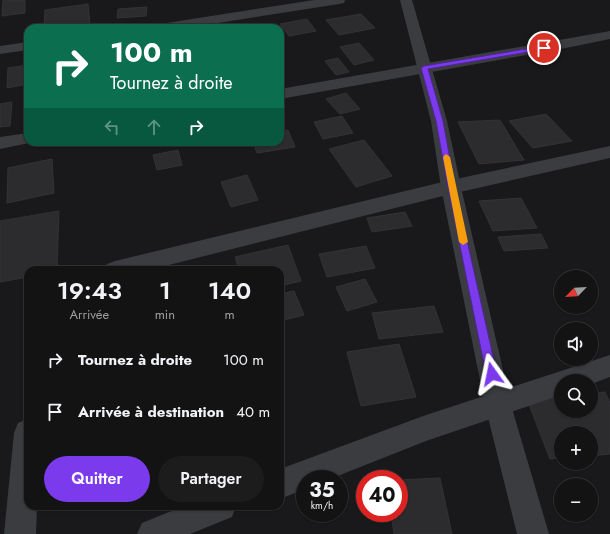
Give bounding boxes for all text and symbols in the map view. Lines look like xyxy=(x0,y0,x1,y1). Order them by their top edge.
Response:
pin xyxy=(527,31,561,65)
text: 100 m xyxy=(110,32,193,73)
icon: arrive xyxy=(533,37,555,59)
icon: right xyxy=(44,40,96,92)
text: Tournez à droite xyxy=(110,70,233,96)
icon: left xyxy=(101,116,123,138)
icon: ahead xyxy=(143,116,165,138)
icon: right xyxy=(185,116,207,138)
north arrow xyxy=(554,270,598,314)
map controls xyxy=(554,270,598,522)
text: 19:43 xyxy=(57,273,122,308)
text: 1 xyxy=(159,273,171,308)
text: 140 xyxy=(208,273,251,308)
text: Arrivée xyxy=(69,305,109,324)
text: min xyxy=(155,305,175,324)
text: m xyxy=(224,305,235,324)
button: sound xyxy=(554,322,598,366)
icon: right xyxy=(44,349,66,371)
text: Tournez à droite xyxy=(78,349,192,371)
text: 100 m xyxy=(223,349,264,371)
position arrow xyxy=(471,353,513,395)
button: search xyxy=(554,374,598,418)
icon: arrive xyxy=(44,401,66,423)
text: Arrivée à destination xyxy=(78,401,224,423)
text: 40 m xyxy=(236,401,270,423)
button: + xyxy=(554,426,598,470)
button: Quitter xyxy=(44,456,150,502)
button: Partager xyxy=(158,456,264,502)
speed limit sign: 40 xyxy=(356,470,408,522)
text: 35 xyxy=(309,476,335,505)
button: − xyxy=(554,478,598,522)
text: km/h xyxy=(311,498,333,513)

